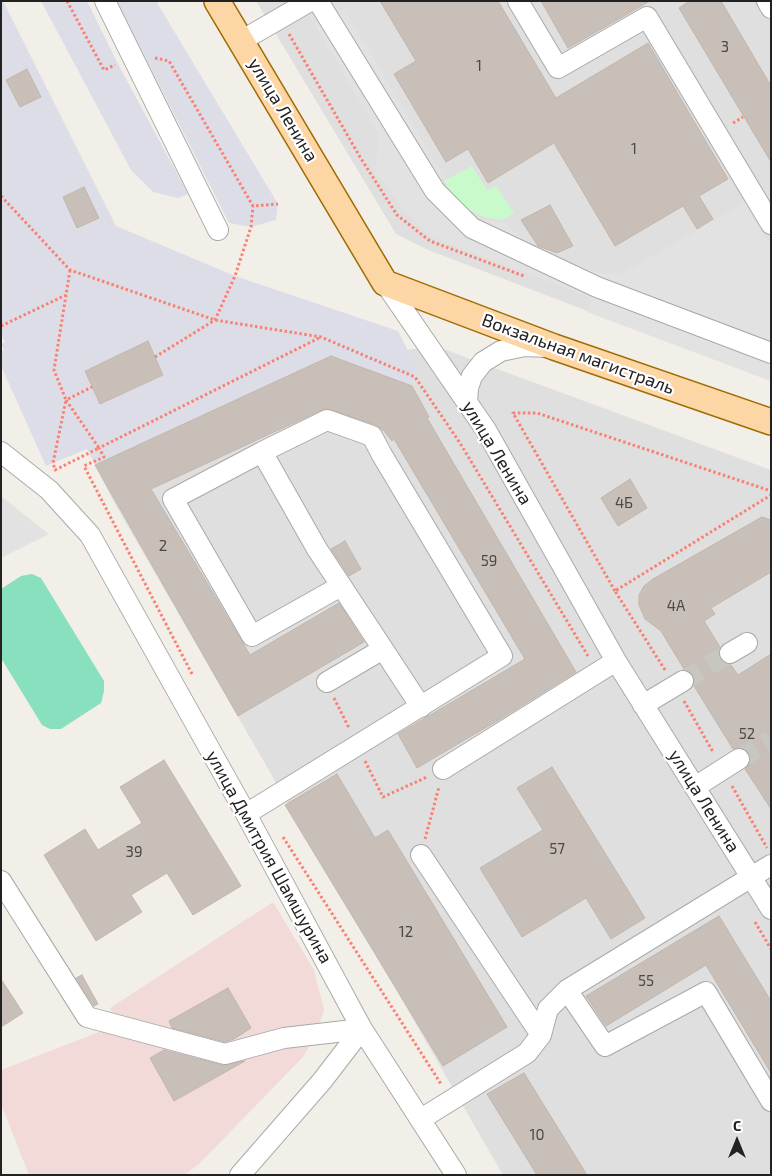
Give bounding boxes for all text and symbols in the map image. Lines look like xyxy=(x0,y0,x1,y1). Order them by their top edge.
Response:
house number: 3 xyxy=(721,38,729,56)
street label: улица Ленина xyxy=(244,54,322,166)
house number: 1 xyxy=(476,57,482,75)
house number: 1 xyxy=(631,140,637,158)
street label: Вокзальная магистраль xyxy=(479,309,677,399)
street label: улица Ленина xyxy=(458,397,536,509)
house number: 4Б xyxy=(615,494,633,512)
house number: 2 xyxy=(159,537,167,555)
house number: 59 xyxy=(481,552,497,570)
house number: 4А xyxy=(667,597,685,615)
house number: 52 xyxy=(739,725,755,743)
street label: улица Ленина xyxy=(664,746,744,856)
street label: улица Дмитрия Шамшурина xyxy=(201,747,337,967)
house number: 57 xyxy=(549,840,565,858)
house number: 39 xyxy=(126,843,142,861)
house number: 12 xyxy=(399,923,413,941)
house number: 55 xyxy=(638,972,654,990)
north arrow xyxy=(712,1116,762,1166)
text: С xyxy=(733,1117,741,1134)
house number: 10 xyxy=(529,1126,545,1144)

